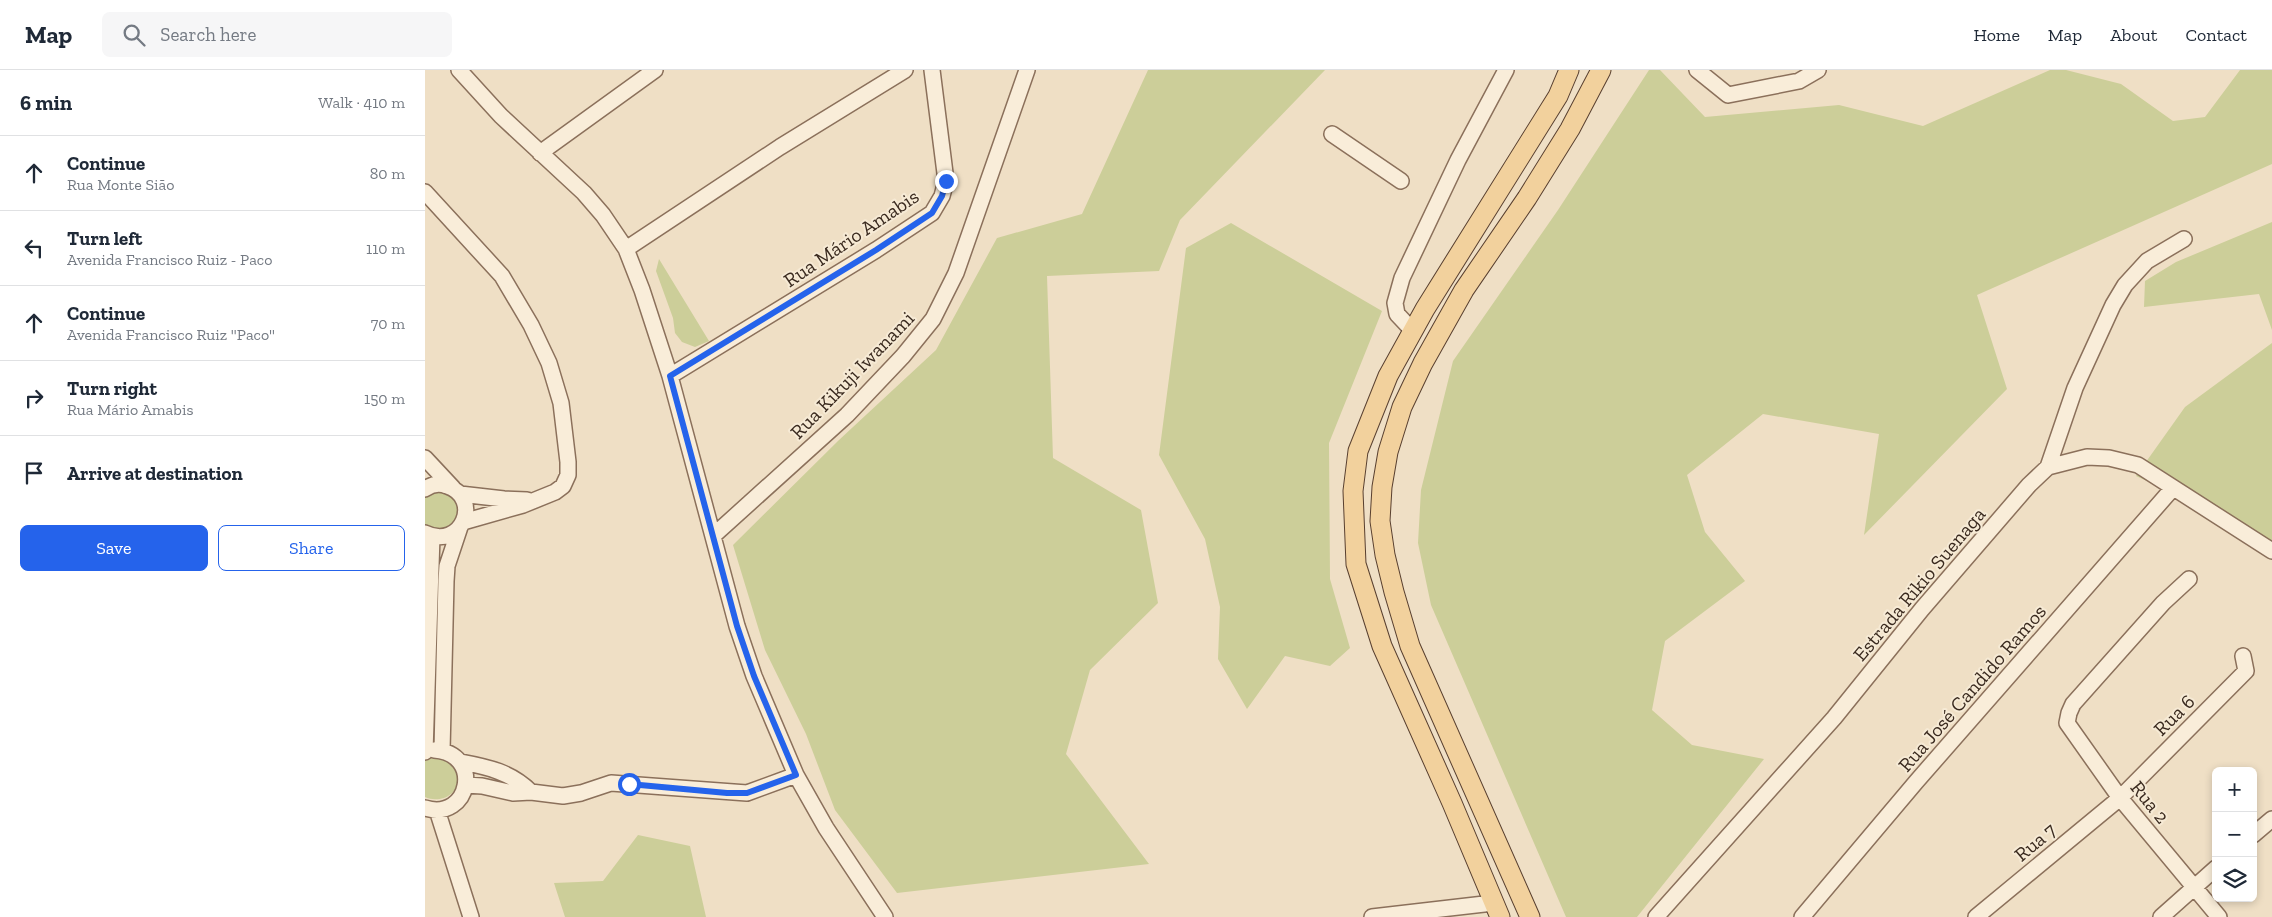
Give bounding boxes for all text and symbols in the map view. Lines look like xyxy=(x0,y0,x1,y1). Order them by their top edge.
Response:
search box xyxy=(102,12,452,57)
text: Map xyxy=(25,20,72,49)
icon: search xyxy=(120,21,148,49)
text: Search here xyxy=(160,23,257,46)
text: Home xyxy=(1973,24,2020,46)
text: Map xyxy=(2048,24,2082,46)
text: About xyxy=(2110,24,2157,46)
text: Contact xyxy=(2185,24,2247,46)
text: 6 min xyxy=(20,90,72,115)
text: Walk · 410 m xyxy=(318,93,405,112)
text: Continue xyxy=(67,152,145,175)
icon: ahead xyxy=(20,159,48,187)
text: 80 m xyxy=(370,164,405,183)
route end xyxy=(935,170,958,193)
text: Rua Monte Sião xyxy=(67,175,174,194)
street label: Rua Mário Amabis xyxy=(779,184,923,292)
text: Turn left xyxy=(67,227,142,250)
icon: left xyxy=(20,234,48,262)
text: 110 m xyxy=(366,239,405,258)
text: Avenida Francisco Ruiz - Paco xyxy=(67,250,272,269)
text: Continue xyxy=(67,302,145,325)
street label: Rua Kikuji Iwanami xyxy=(785,306,919,444)
icon: ahead xyxy=(20,309,48,337)
text: 70 m xyxy=(371,314,405,333)
text: Avenida Francisco Ruiz "Paco" xyxy=(67,325,275,344)
text: Turn right xyxy=(67,377,157,400)
icon: right xyxy=(20,384,48,412)
text: 150 m xyxy=(364,389,405,408)
text: Rua Mário Amabis xyxy=(67,400,193,419)
icon: arrive xyxy=(20,459,48,487)
text: Arrive at destination xyxy=(67,462,243,485)
street label: Estrada Rikio Suenaga xyxy=(1848,502,1990,666)
button: Save xyxy=(20,525,208,571)
button: Share xyxy=(218,525,405,571)
street label: Rua José Candido Ramos xyxy=(1893,600,2051,776)
street label: Rua 6 xyxy=(2148,689,2200,741)
map controls xyxy=(2212,767,2257,902)
button: + xyxy=(2212,767,2257,812)
route start xyxy=(618,773,641,796)
street label: Rua 2 xyxy=(2126,776,2174,828)
button: − xyxy=(2212,812,2257,857)
street label: Rua 7 xyxy=(2009,817,2061,866)
button: layers xyxy=(2212,857,2257,902)

